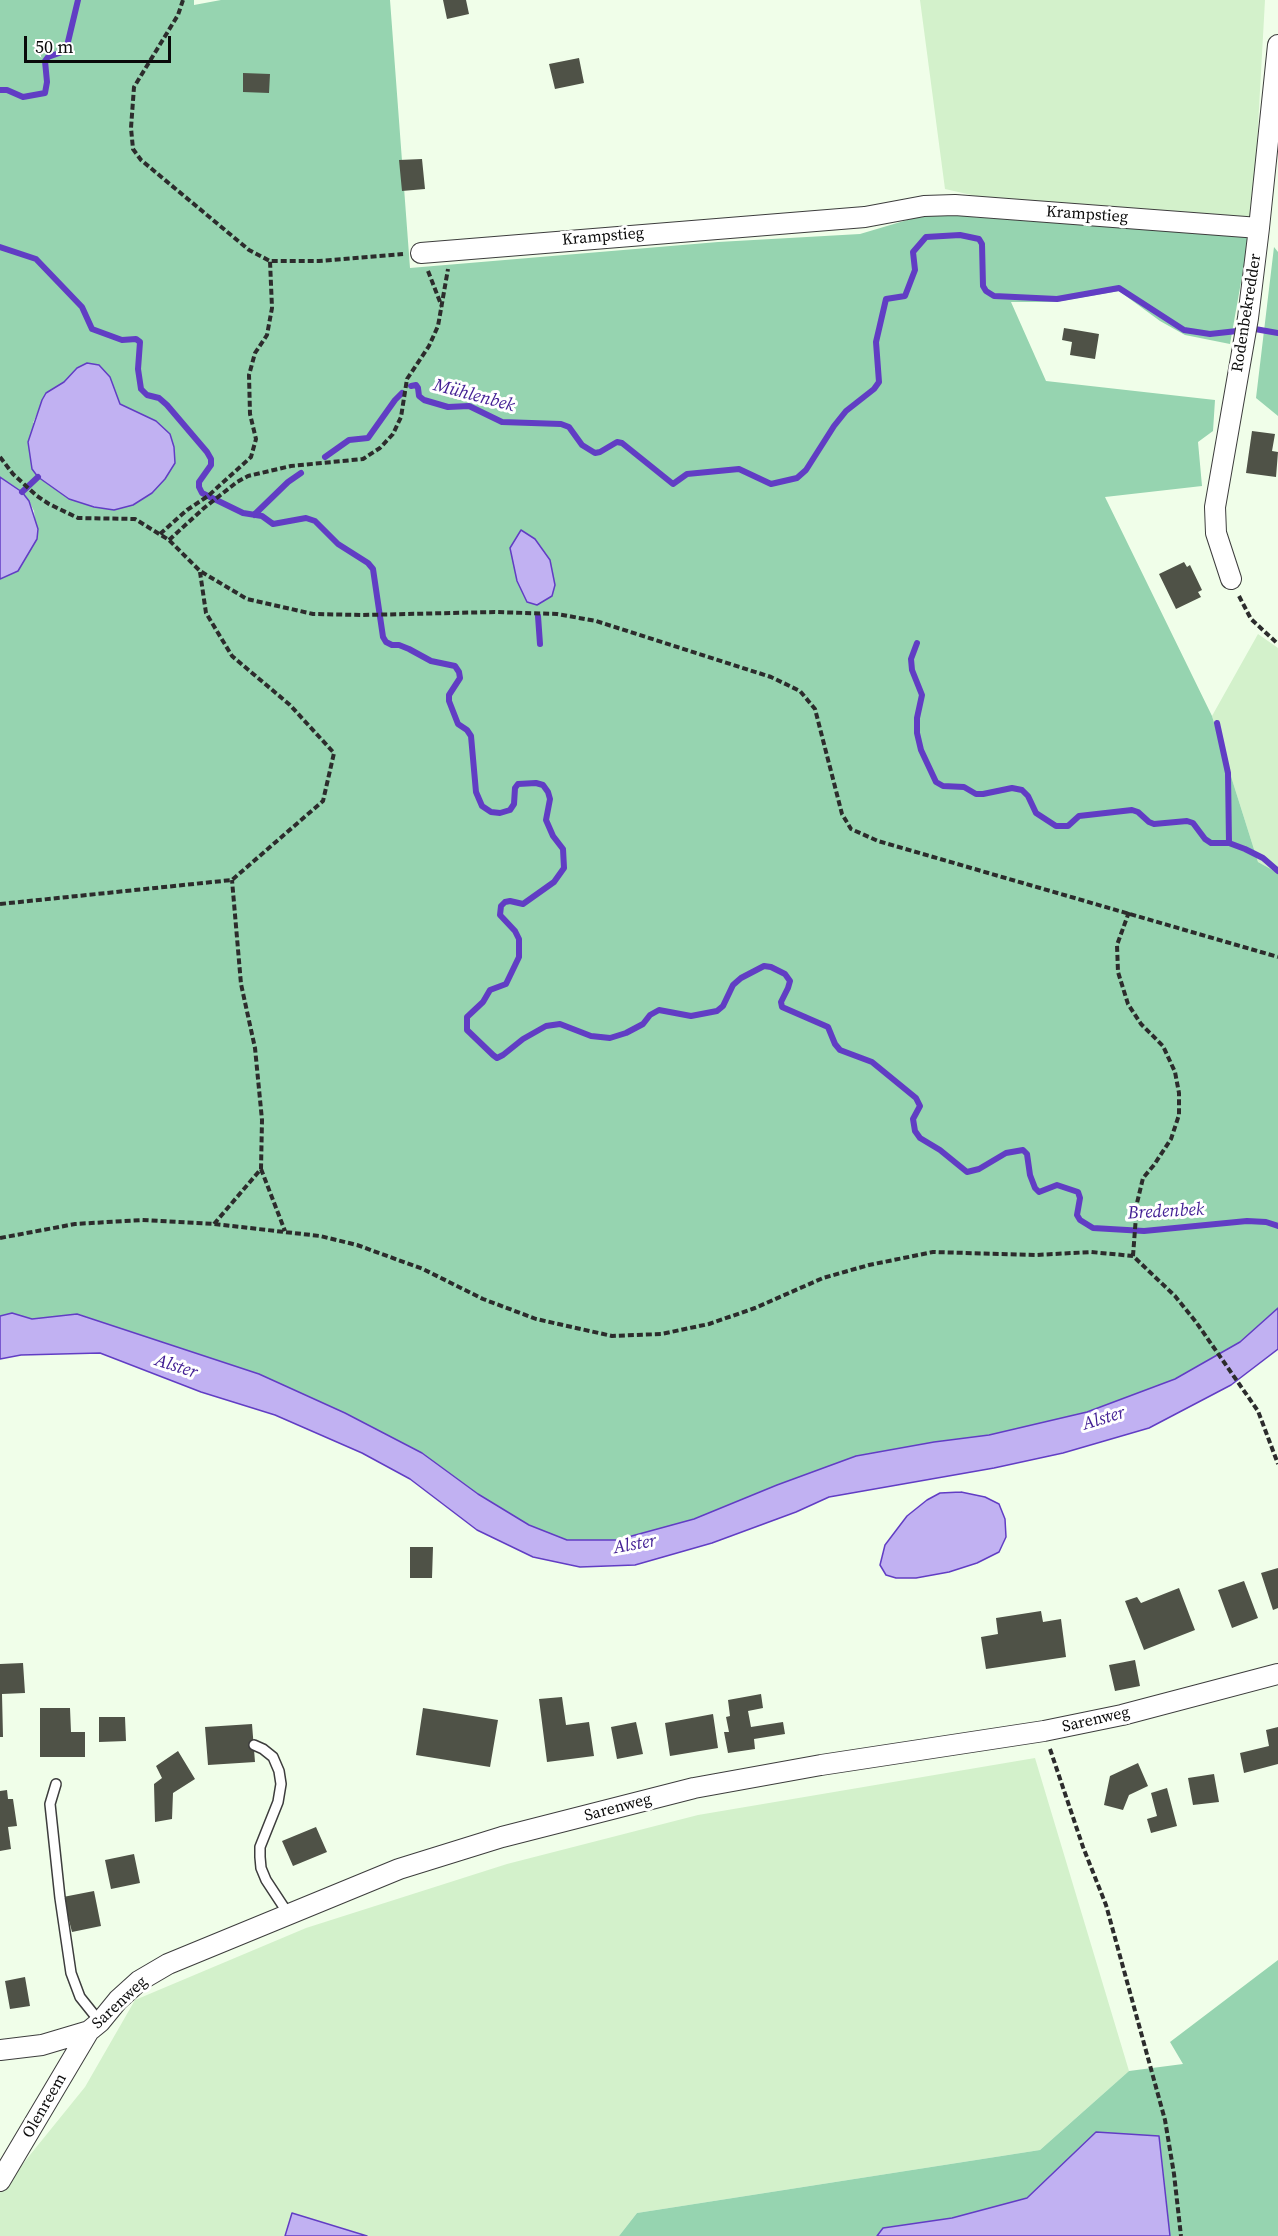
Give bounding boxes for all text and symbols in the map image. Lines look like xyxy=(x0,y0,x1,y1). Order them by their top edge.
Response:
scale bar xyxy=(27,24,174,62)
text: 50 m xyxy=(35,34,73,59)
street label: Krampstieg xyxy=(1045,203,1129,227)
street label: Krampstieg xyxy=(561,224,645,250)
street label: Rodenbekredder xyxy=(1228,252,1266,374)
water label: Mühlenbek xyxy=(431,375,517,417)
water label: Bredenbek xyxy=(1127,1199,1205,1225)
water label: Alster xyxy=(152,1350,200,1384)
water label: Alster xyxy=(1080,1402,1128,1436)
water label: Alster xyxy=(612,1531,658,1559)
street label: Sarenweg xyxy=(1060,1703,1132,1737)
street label: Sarenweg xyxy=(582,1790,654,1826)
street label: Sarenweg xyxy=(88,1973,152,2033)
street label: Olenreem xyxy=(19,2070,71,2142)

